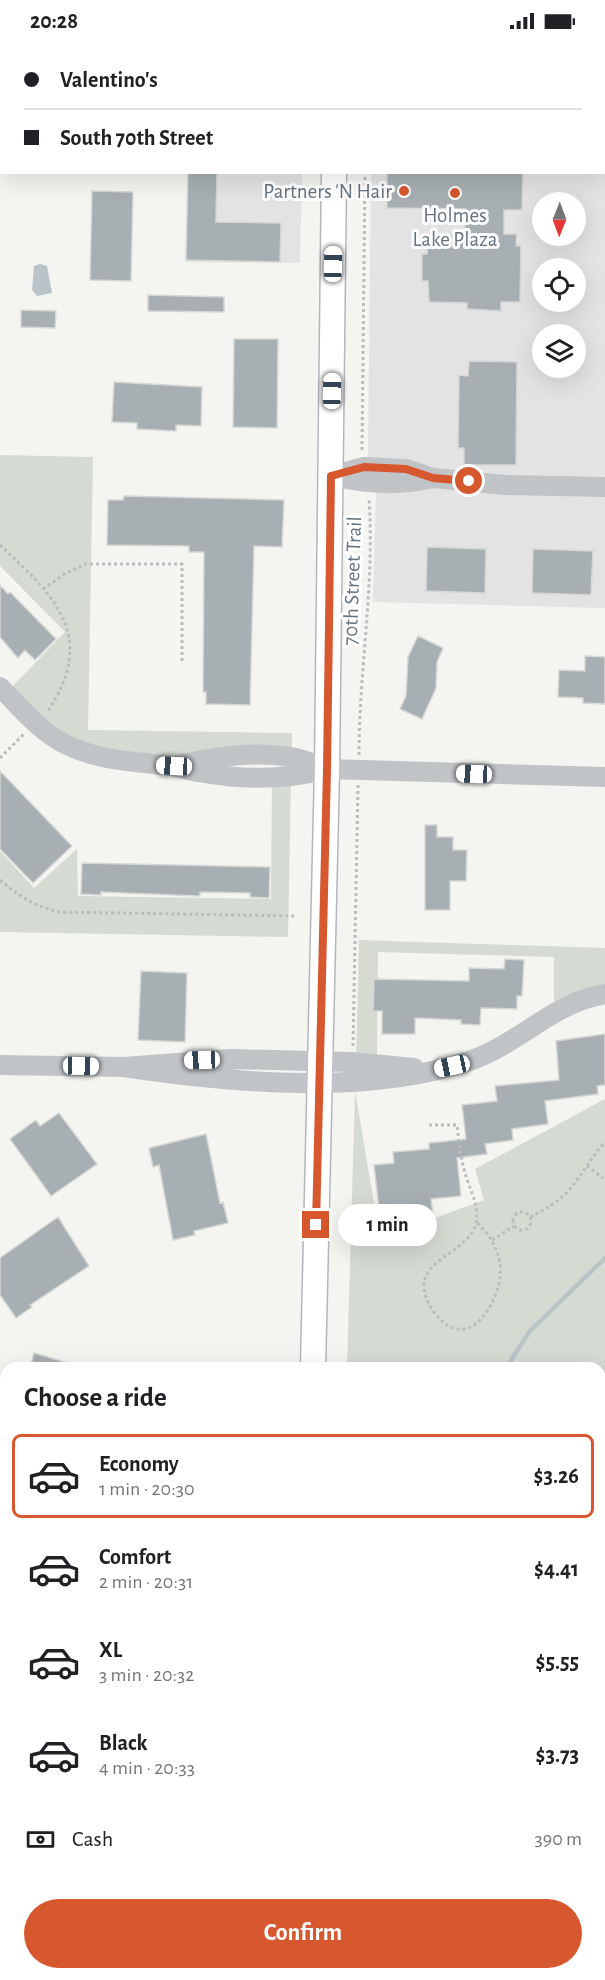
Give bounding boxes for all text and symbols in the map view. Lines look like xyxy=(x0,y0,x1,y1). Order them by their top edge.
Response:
text: 20:28 xyxy=(30,10,78,32)
text: Valentino's xyxy=(60,69,158,91)
text: South 70th Street xyxy=(60,127,213,149)
place label: Partners 'N Hair xyxy=(263,181,392,202)
marker: Partners 'N Hair xyxy=(397,184,411,198)
marker: Holmes Lake Plaza xyxy=(448,186,462,200)
north arrow xyxy=(532,192,586,246)
map controls xyxy=(532,192,586,378)
place label: Holmes Lake Plaza xyxy=(413,205,498,250)
car xyxy=(324,246,342,282)
button: locate xyxy=(532,258,586,312)
button: layers xyxy=(532,324,586,378)
car xyxy=(323,373,341,409)
route start xyxy=(455,467,482,494)
street label: 70th Street Trail xyxy=(340,516,365,646)
car xyxy=(156,756,192,776)
car xyxy=(456,764,492,784)
car xyxy=(184,1050,220,1070)
car xyxy=(433,1053,471,1079)
car xyxy=(63,1057,99,1075)
callout: 1 min xyxy=(337,1204,436,1246)
route end xyxy=(302,1211,329,1238)
text: 1 min xyxy=(366,1215,409,1235)
text: Choose a ride xyxy=(24,1384,167,1411)
icon: car xyxy=(27,1449,81,1503)
text: Economy xyxy=(99,1453,179,1475)
text: $3.26 xyxy=(534,1465,579,1487)
text: 1 min · 20:30 xyxy=(99,1479,195,1499)
icon: car xyxy=(27,1542,81,1596)
text: Comfort xyxy=(99,1546,171,1568)
text: $4.41 xyxy=(534,1558,579,1580)
text: 2 min · 20:31 xyxy=(99,1572,193,1592)
icon: car xyxy=(27,1635,81,1689)
text: XL xyxy=(99,1639,122,1661)
text: $5.55 xyxy=(536,1651,579,1673)
text: 3 min · 20:32 xyxy=(99,1665,194,1685)
icon: car xyxy=(27,1728,81,1782)
text: Black xyxy=(99,1732,147,1754)
text: $3.73 xyxy=(536,1744,579,1766)
text: 4 min · 20:33 xyxy=(99,1758,195,1778)
icon: cash xyxy=(24,1823,57,1856)
text: Cash xyxy=(72,1828,113,1850)
text: 390 m xyxy=(535,1829,582,1849)
button: Confirm xyxy=(24,1899,582,1968)

